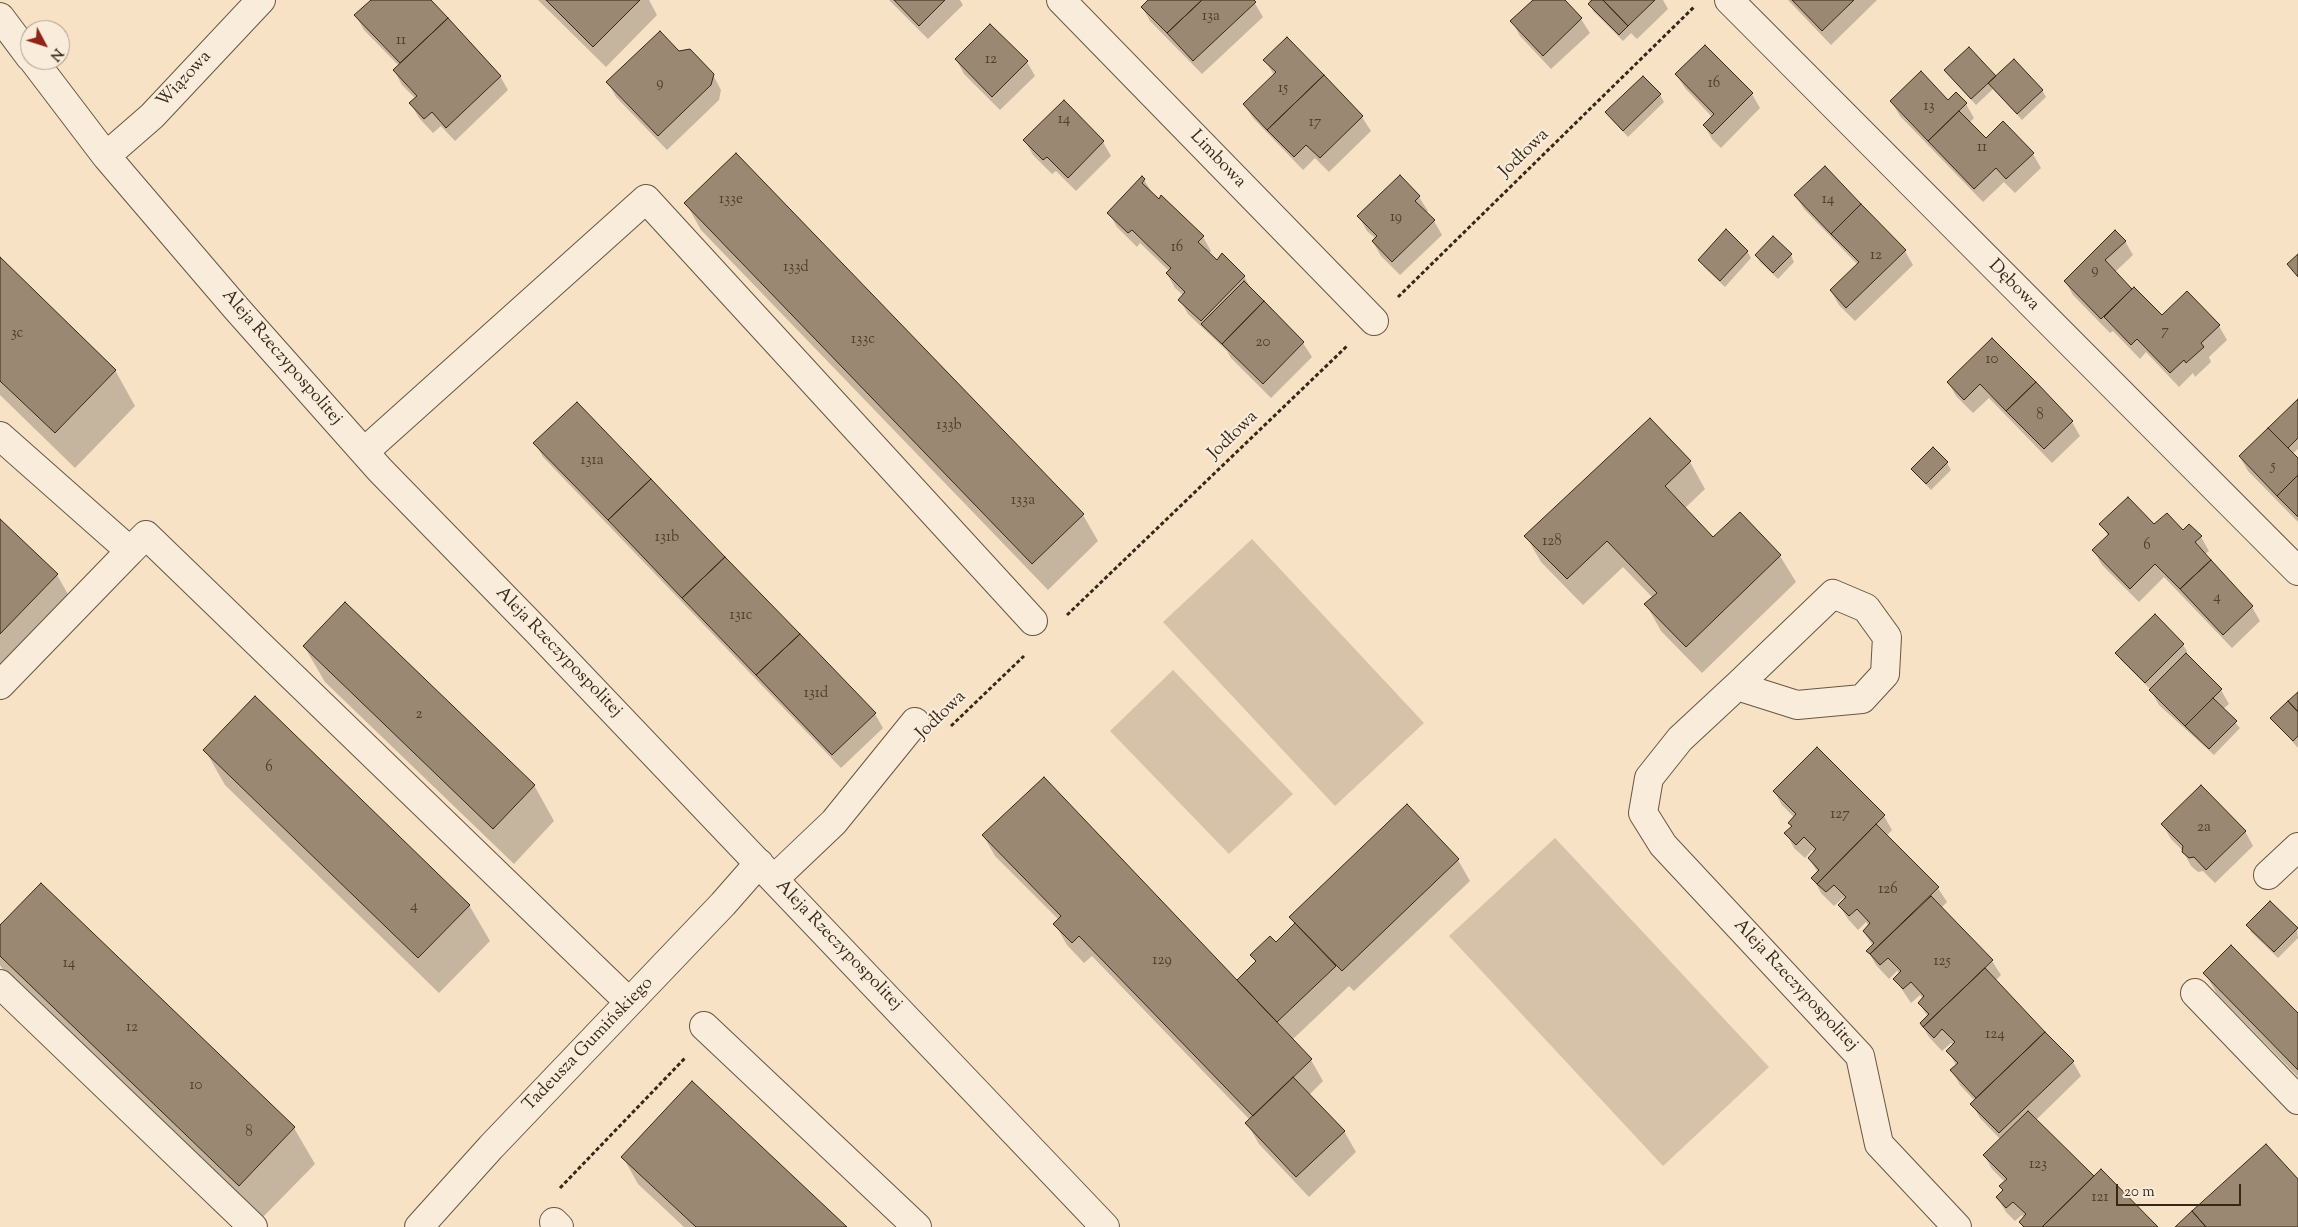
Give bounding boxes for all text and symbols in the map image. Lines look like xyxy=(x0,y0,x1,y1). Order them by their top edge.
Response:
house number: 13a xyxy=(1202,8,1220,26)
north arrow xyxy=(20,20,70,70)
house number: 11 xyxy=(396,32,406,50)
text: N xyxy=(44,43,67,65)
street label: Wiązowa xyxy=(153,47,217,113)
house number: 12 xyxy=(985,51,997,69)
house number: 9 xyxy=(656,75,664,93)
house number: 16 xyxy=(1708,75,1720,93)
house number: 15 xyxy=(1278,80,1288,98)
house number: 13 xyxy=(1923,98,1935,116)
house number: 14 xyxy=(1058,111,1070,129)
house number: 17 xyxy=(1309,114,1321,132)
street label: Jodłowa xyxy=(1495,125,1555,183)
street label: Limbowa xyxy=(1184,127,1250,193)
house number: 11 xyxy=(1977,139,1987,157)
house number: 133e xyxy=(719,191,743,209)
house number: 14 xyxy=(1822,191,1834,209)
house number: 19 xyxy=(1390,209,1402,227)
house number: 16 xyxy=(1171,239,1183,257)
house number: 12 xyxy=(1870,247,1882,265)
street label: Dębowa xyxy=(1983,256,2043,316)
house number: 133d xyxy=(783,259,809,277)
house number: 9 xyxy=(2091,262,2099,280)
street label: Aleja Rzeczypospolitej xyxy=(216,286,346,430)
house number: 7 xyxy=(2161,323,2169,341)
house number: 3c xyxy=(11,325,23,343)
house number: 133c xyxy=(851,331,875,349)
house number: 20 xyxy=(1256,334,1270,352)
house number: 10 xyxy=(1986,351,1998,369)
street label: Jodłowa xyxy=(1204,407,1264,465)
house number: 8 xyxy=(2036,407,2044,425)
house number: 133b xyxy=(936,417,962,435)
house number: 131a xyxy=(580,452,604,470)
house number: 5 xyxy=(2270,458,2276,476)
house number: 133a xyxy=(1011,492,1035,510)
house number: 131b xyxy=(655,529,679,547)
house number: 128 xyxy=(1542,533,1562,551)
house number: 6 xyxy=(2143,537,2151,555)
street label: Aleja Rzeczypospolitej xyxy=(490,583,626,723)
house number: 4 xyxy=(2213,589,2221,607)
house number: 131c xyxy=(730,607,752,625)
house number: 131d xyxy=(804,685,828,703)
street label: Jodłowa xyxy=(912,687,972,745)
house number: 2 xyxy=(415,706,423,724)
house number: 6 xyxy=(265,759,273,777)
house number: 127 xyxy=(1830,806,1850,824)
house number: 2a xyxy=(2197,819,2211,837)
street label: Aleja Rzeczypospolitej xyxy=(770,876,906,1016)
house number: 126 xyxy=(1878,881,1898,899)
house number: 4 xyxy=(410,898,418,916)
street label: Aleja Rzeczypospolitej xyxy=(1728,915,1862,1057)
house number: 129 xyxy=(1152,952,1172,970)
house number: 125 xyxy=(1933,953,1951,971)
house number: 14 xyxy=(63,955,75,973)
street label: Tadeusza Gumińskiego xyxy=(519,973,659,1117)
house number: 12 xyxy=(126,1019,138,1037)
house number: 124 xyxy=(1985,1026,2005,1044)
house number: 10 xyxy=(190,1077,202,1095)
house number: 8 xyxy=(245,1124,253,1142)
house number: 123 xyxy=(2029,1156,2047,1174)
scale bar xyxy=(2118,1174,2243,1206)
text: 20 m xyxy=(2124,1182,2155,1203)
house number: 121 xyxy=(2091,1189,2109,1207)

